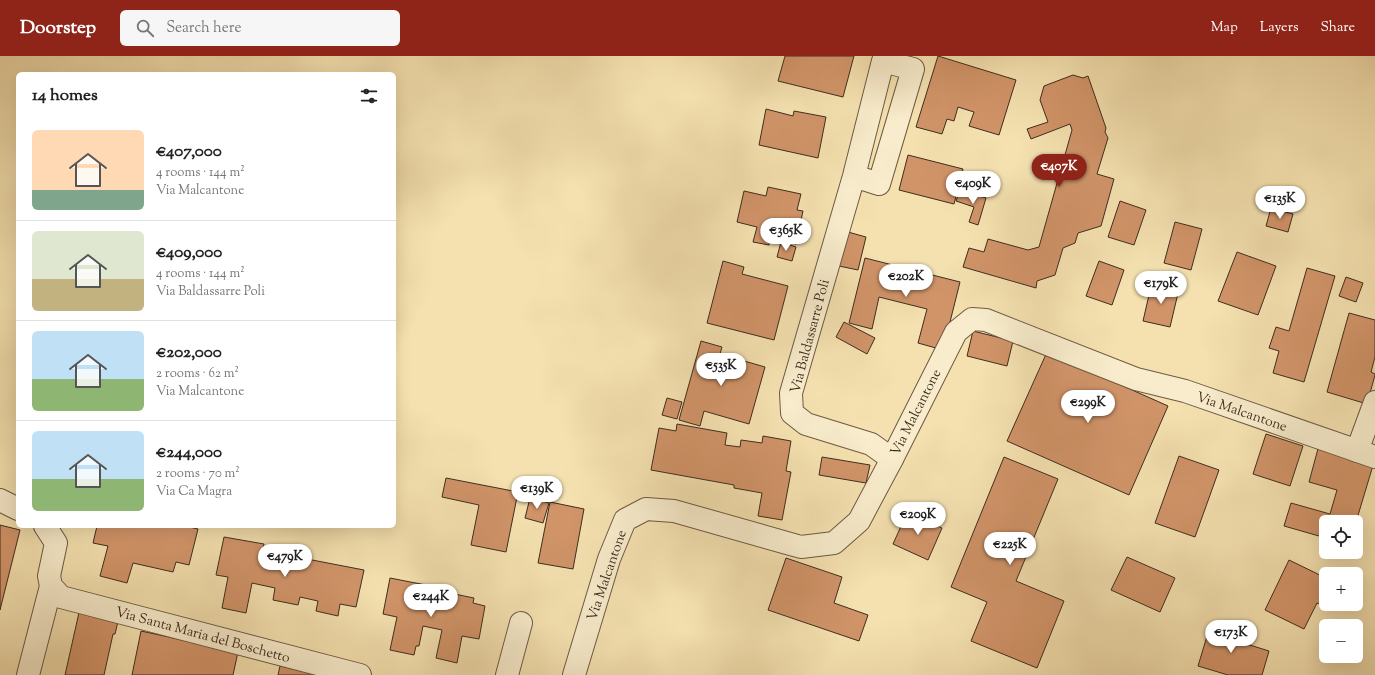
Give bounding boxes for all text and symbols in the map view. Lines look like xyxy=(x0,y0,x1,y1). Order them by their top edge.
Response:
search box xyxy=(120,10,400,46)
text: Doorstep xyxy=(20,15,96,42)
icon: search xyxy=(134,17,156,39)
text: Search here xyxy=(166,18,241,39)
text: Map xyxy=(1211,18,1238,38)
text: Layers xyxy=(1260,18,1298,38)
text: Share xyxy=(1320,18,1355,38)
text: 14 homes xyxy=(32,84,98,108)
icon: filters xyxy=(358,85,380,107)
text: €407,000 xyxy=(156,140,222,164)
icon: home xyxy=(64,146,112,194)
pin: €407K xyxy=(1031,154,1087,188)
text: €407K xyxy=(1041,158,1077,176)
text: 4 rooms · 144 m² xyxy=(156,164,245,182)
pin: €409K xyxy=(945,171,1001,205)
text: €409K xyxy=(955,175,991,193)
text: Via Malcantone xyxy=(156,182,244,200)
pin: €135K xyxy=(1252,186,1308,220)
text: €135K xyxy=(1264,190,1296,208)
pin: €365K xyxy=(758,218,814,252)
text: €365K xyxy=(769,222,803,240)
text: €409,000 xyxy=(156,241,222,265)
icon: home xyxy=(64,247,112,295)
pin: €202K xyxy=(878,264,934,298)
text: 4 rooms · 144 m² xyxy=(156,265,245,283)
text: €202K xyxy=(888,268,924,286)
pin: €179K xyxy=(1133,271,1189,305)
text: €179K xyxy=(1144,275,1178,293)
street label: Via Baldassarre Poli xyxy=(786,277,836,396)
text: Via Baldassarre Poli xyxy=(156,283,265,301)
text: €202,000 xyxy=(156,341,222,365)
icon: home xyxy=(64,347,112,395)
pin: €535K xyxy=(693,353,749,387)
text: €535K xyxy=(705,357,737,375)
text: 2 rooms · 62 m² xyxy=(156,365,239,383)
street label: Via Malcantone xyxy=(886,366,947,460)
text: Via Malcantone xyxy=(156,383,244,401)
street label: Via Malcantone xyxy=(1193,388,1290,438)
pin: €299K xyxy=(1060,390,1116,424)
text: €299K xyxy=(1070,394,1106,412)
text: €244,000 xyxy=(156,441,222,465)
icon: home xyxy=(64,447,112,495)
text: 2 rooms · 70 m² xyxy=(156,465,240,483)
pin: €139K xyxy=(509,476,565,510)
text: €139K xyxy=(520,480,554,498)
text: Via Ca Magra xyxy=(156,483,232,501)
pin: €209K xyxy=(890,502,946,536)
text: €209K xyxy=(900,506,936,524)
map controls xyxy=(1319,515,1363,663)
button: locate xyxy=(1319,515,1363,559)
street label: Via Malcantone xyxy=(583,527,633,624)
pin: €225K xyxy=(982,532,1038,566)
text: €225K xyxy=(993,536,1027,554)
pin: €479K xyxy=(257,544,313,578)
text: €479K xyxy=(267,548,303,566)
button: + xyxy=(1319,567,1363,611)
pin: €244K xyxy=(403,584,459,618)
text: €244K xyxy=(413,588,449,606)
street label: Via Santa Maria del Boschetto xyxy=(113,603,292,669)
button: − xyxy=(1319,619,1363,663)
pin: €173K xyxy=(1203,620,1259,654)
text: €173K xyxy=(1214,624,1248,642)

